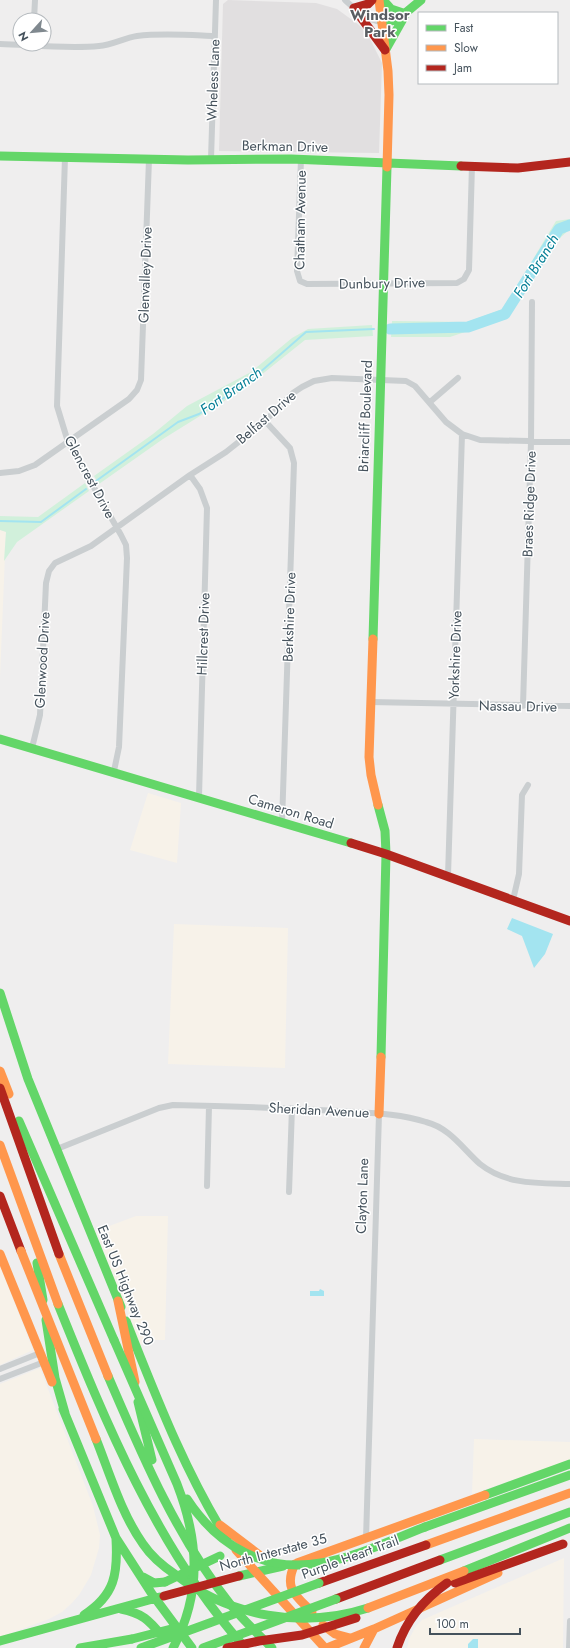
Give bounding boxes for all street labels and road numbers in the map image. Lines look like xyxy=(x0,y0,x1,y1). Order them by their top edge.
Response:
street label: Wheless Lane xyxy=(202,39,224,121)
street label: Berkman Drive xyxy=(242,135,328,157)
street label: Chatham Avenue xyxy=(289,170,311,270)
street label: Glenvalley Drive xyxy=(133,226,157,324)
street label: Dunbury Drive xyxy=(339,272,425,294)
street label: Briarcliff Boulevard xyxy=(353,360,377,472)
street label: Belfast Drive xyxy=(232,385,300,449)
street label: Glencrest Drive xyxy=(60,432,120,522)
street label: Braes Ridge Drive xyxy=(517,450,541,558)
street label: Berkshire Drive xyxy=(277,572,301,662)
street label: Hillcrest Drive xyxy=(192,592,214,676)
street label: Yorkshire Drive xyxy=(443,610,467,700)
street label: Glenwood Drive xyxy=(29,611,55,709)
street label: Nassau Drive xyxy=(479,695,557,717)
street label: Cameron Road xyxy=(246,789,336,833)
street label: Sheridan Avenue xyxy=(268,1097,370,1123)
street label: Clayton Lane xyxy=(351,1158,373,1234)
street label: East US Highway 290 xyxy=(93,1222,159,1348)
street label: North Interstate 35 xyxy=(217,1528,329,1576)
street label: Purple Heart Trail xyxy=(299,1530,401,1584)

